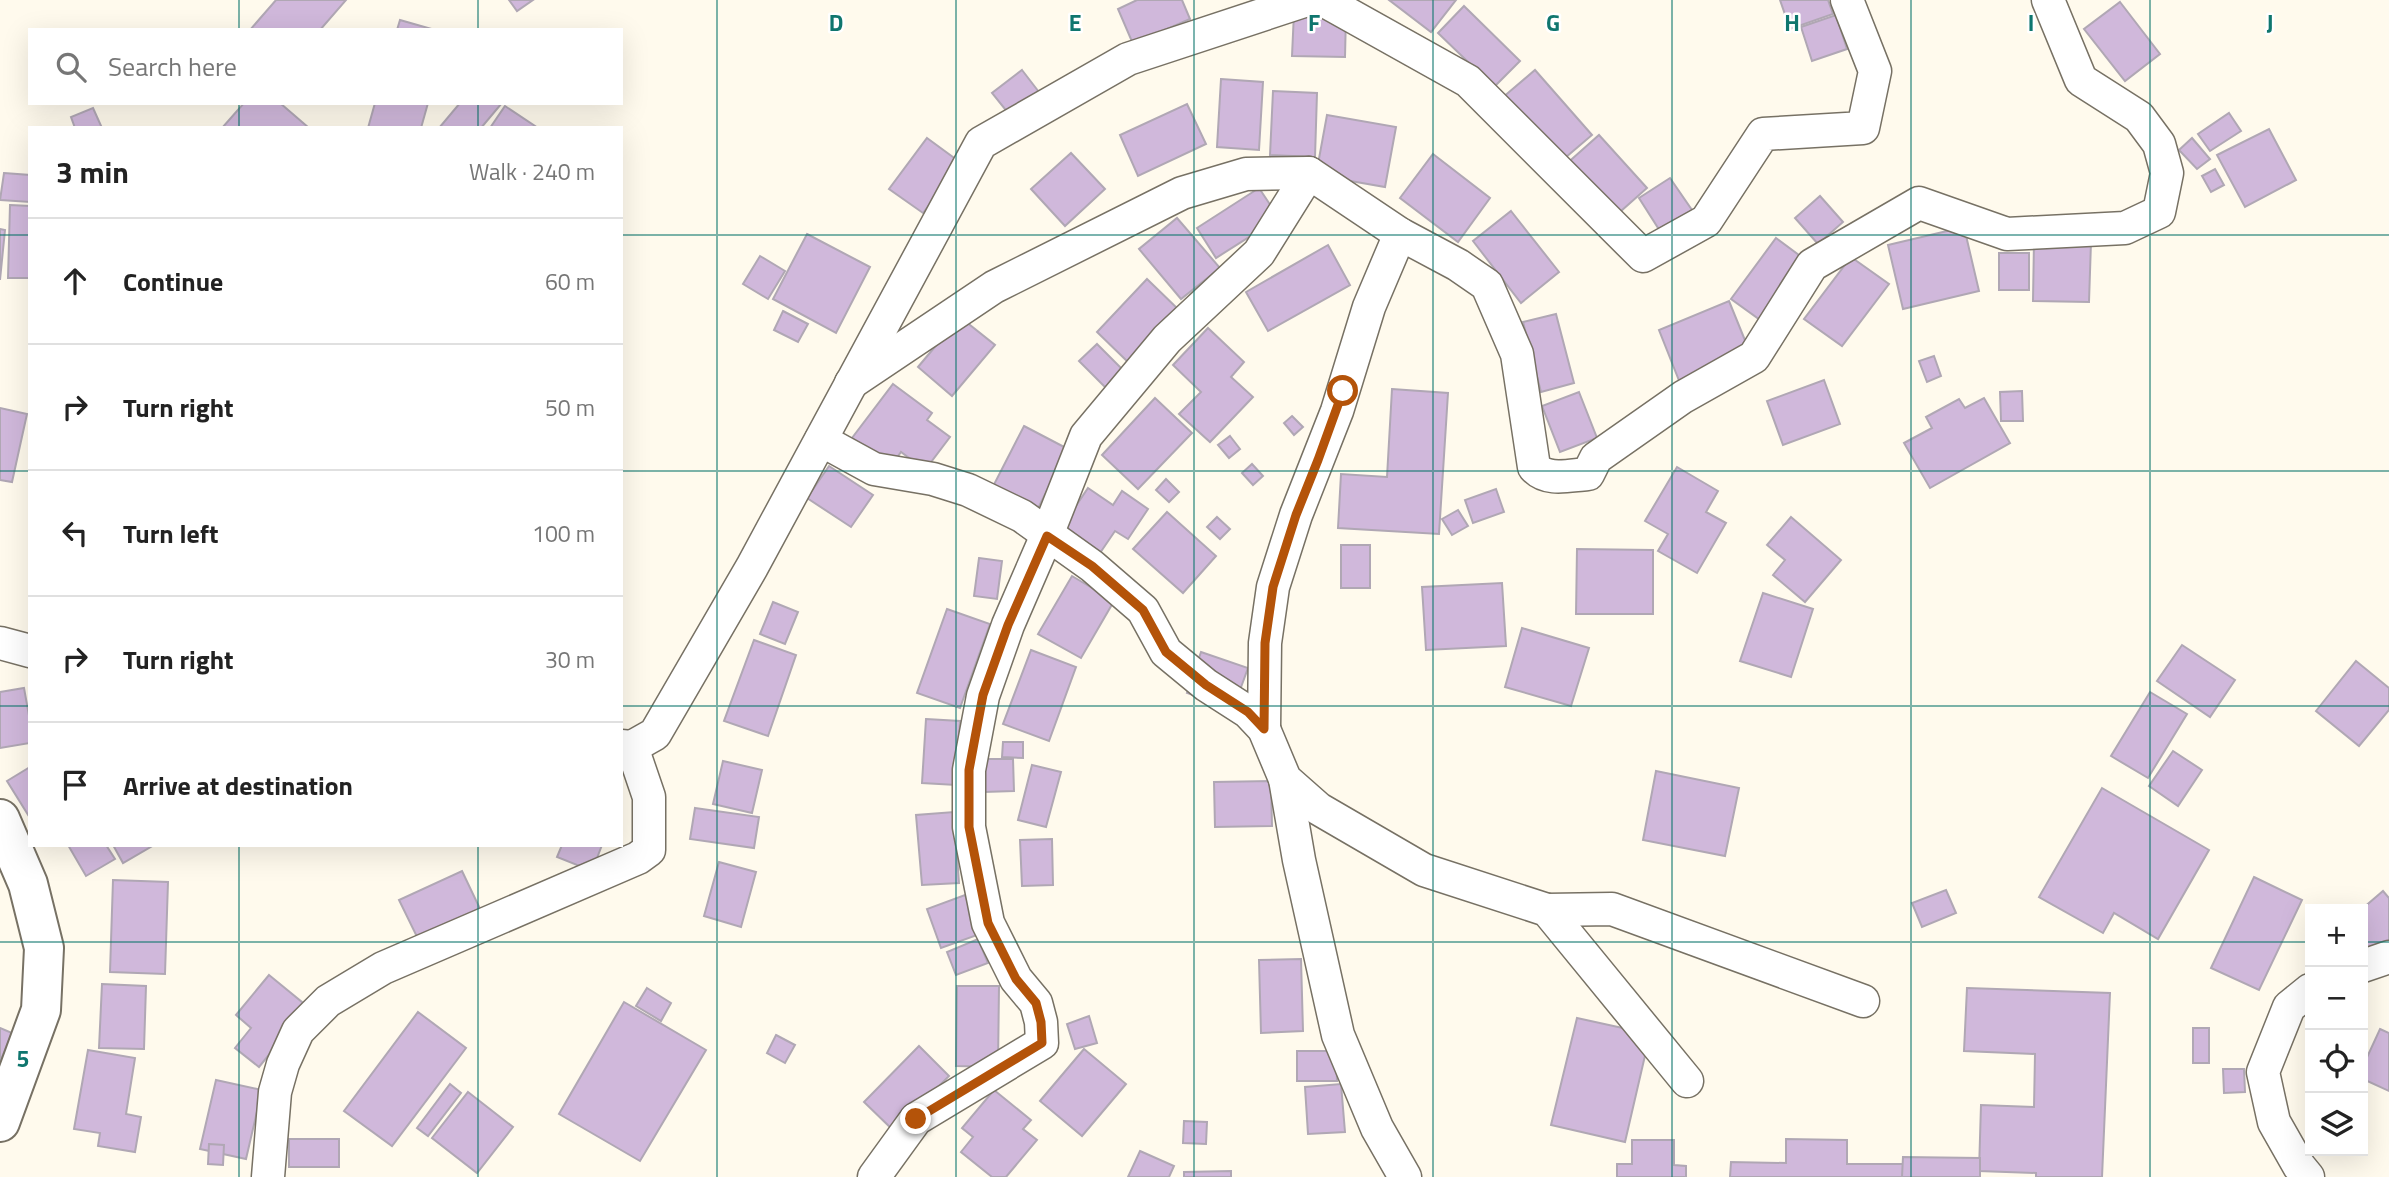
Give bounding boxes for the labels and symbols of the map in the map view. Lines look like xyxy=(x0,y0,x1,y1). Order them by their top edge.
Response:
text: D xyxy=(829,5,843,40)
text: E xyxy=(1069,5,1081,40)
text: F xyxy=(1308,5,1320,40)
text: G xyxy=(1546,5,1560,40)
text: H xyxy=(1784,5,1800,40)
text: I xyxy=(2028,5,2034,40)
text: J xyxy=(2267,5,2273,40)
route start xyxy=(1327,375,1358,406)
text: 5 xyxy=(17,1041,29,1076)
route end xyxy=(900,1103,931,1134)

